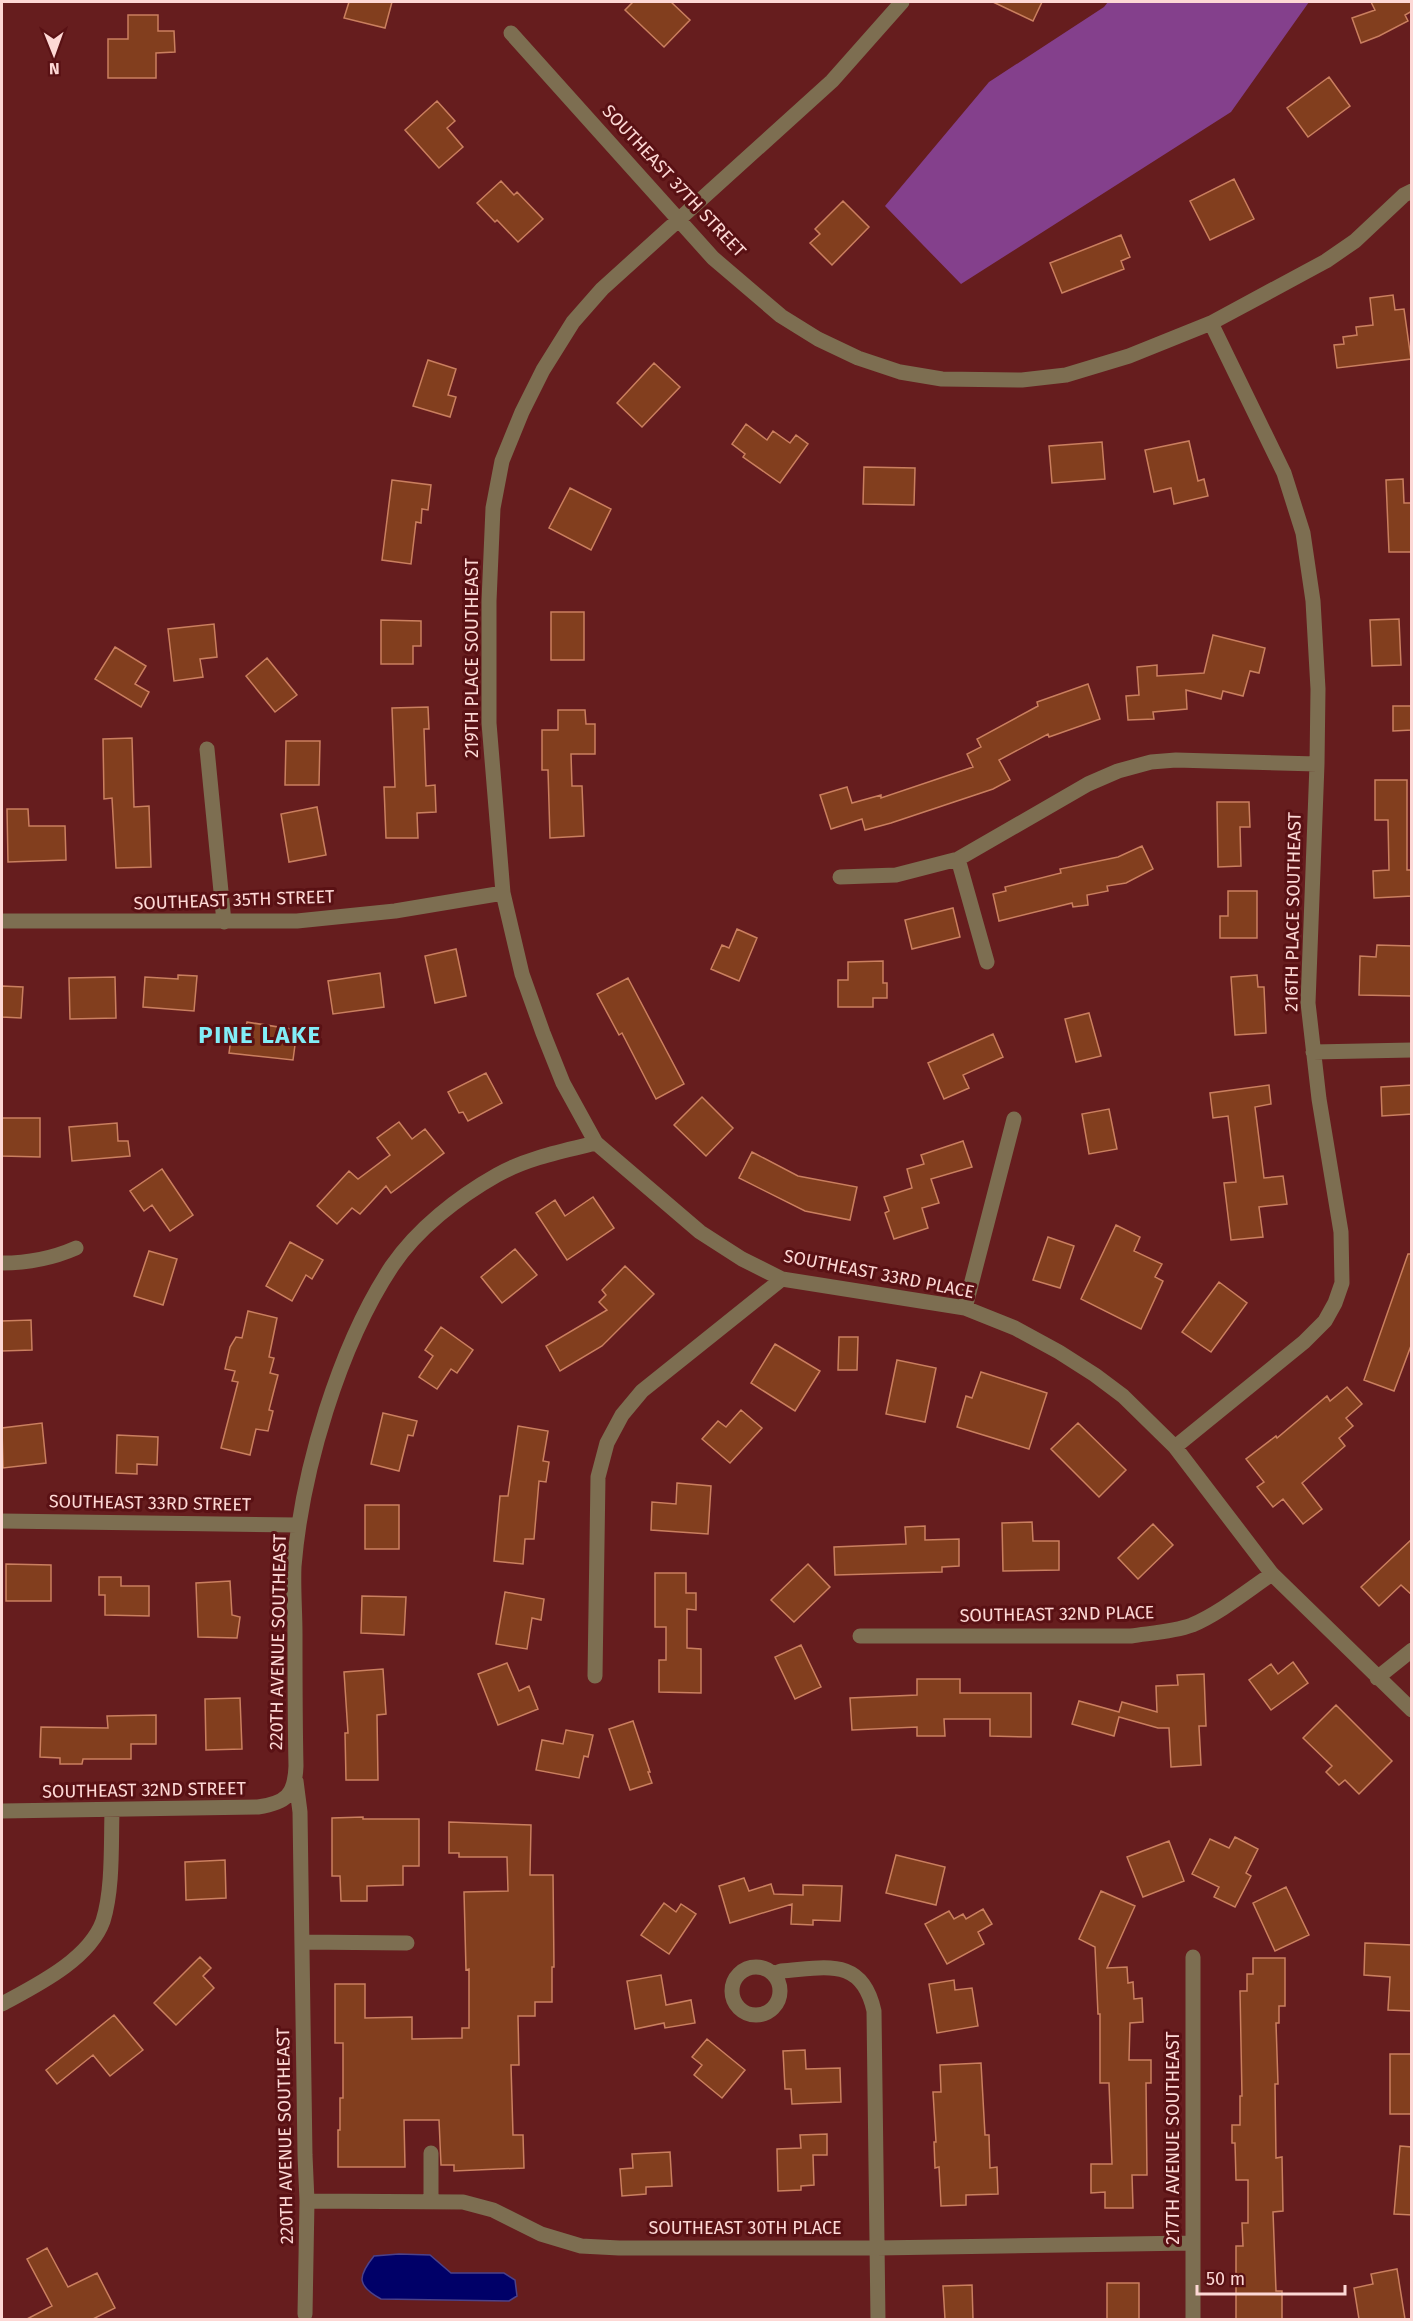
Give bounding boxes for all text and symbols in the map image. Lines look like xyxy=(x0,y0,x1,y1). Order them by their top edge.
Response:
north arrow xyxy=(24,24,84,84)
text: N xyxy=(49,59,60,78)
street label: SOUTHEAST 37TH STREET xyxy=(598,100,751,262)
street label: 219TH PLACE SOUTHEAST xyxy=(461,557,483,758)
street label: 216TH PLACE SOUTHEAST xyxy=(1280,811,1306,1012)
street label: SOUTHEAST 35TH STREET xyxy=(133,885,335,914)
district label: PINE LAKE xyxy=(198,1021,322,1049)
street label: SOUTHEAST 33RD PLACE xyxy=(782,1245,976,1303)
street label: SOUTHEAST 33RD STREET xyxy=(49,1490,252,1516)
street label: 220TH AVENUE SOUTHEAST xyxy=(265,1533,291,1750)
street label: SOUTHEAST 32ND PLACE xyxy=(959,1601,1155,1627)
street label: SOUTHEAST 32ND STREET xyxy=(42,1777,247,1803)
street label: 220TH AVENUE SOUTHEAST xyxy=(272,2027,298,2244)
street label: 217TH AVENUE SOUTHEAST xyxy=(1162,2031,1184,2245)
street label: SOUTHEAST 30TH PLACE xyxy=(648,2217,842,2239)
scale bar xyxy=(1197,2258,1346,2296)
text: 50 m xyxy=(1206,2268,1245,2290)

